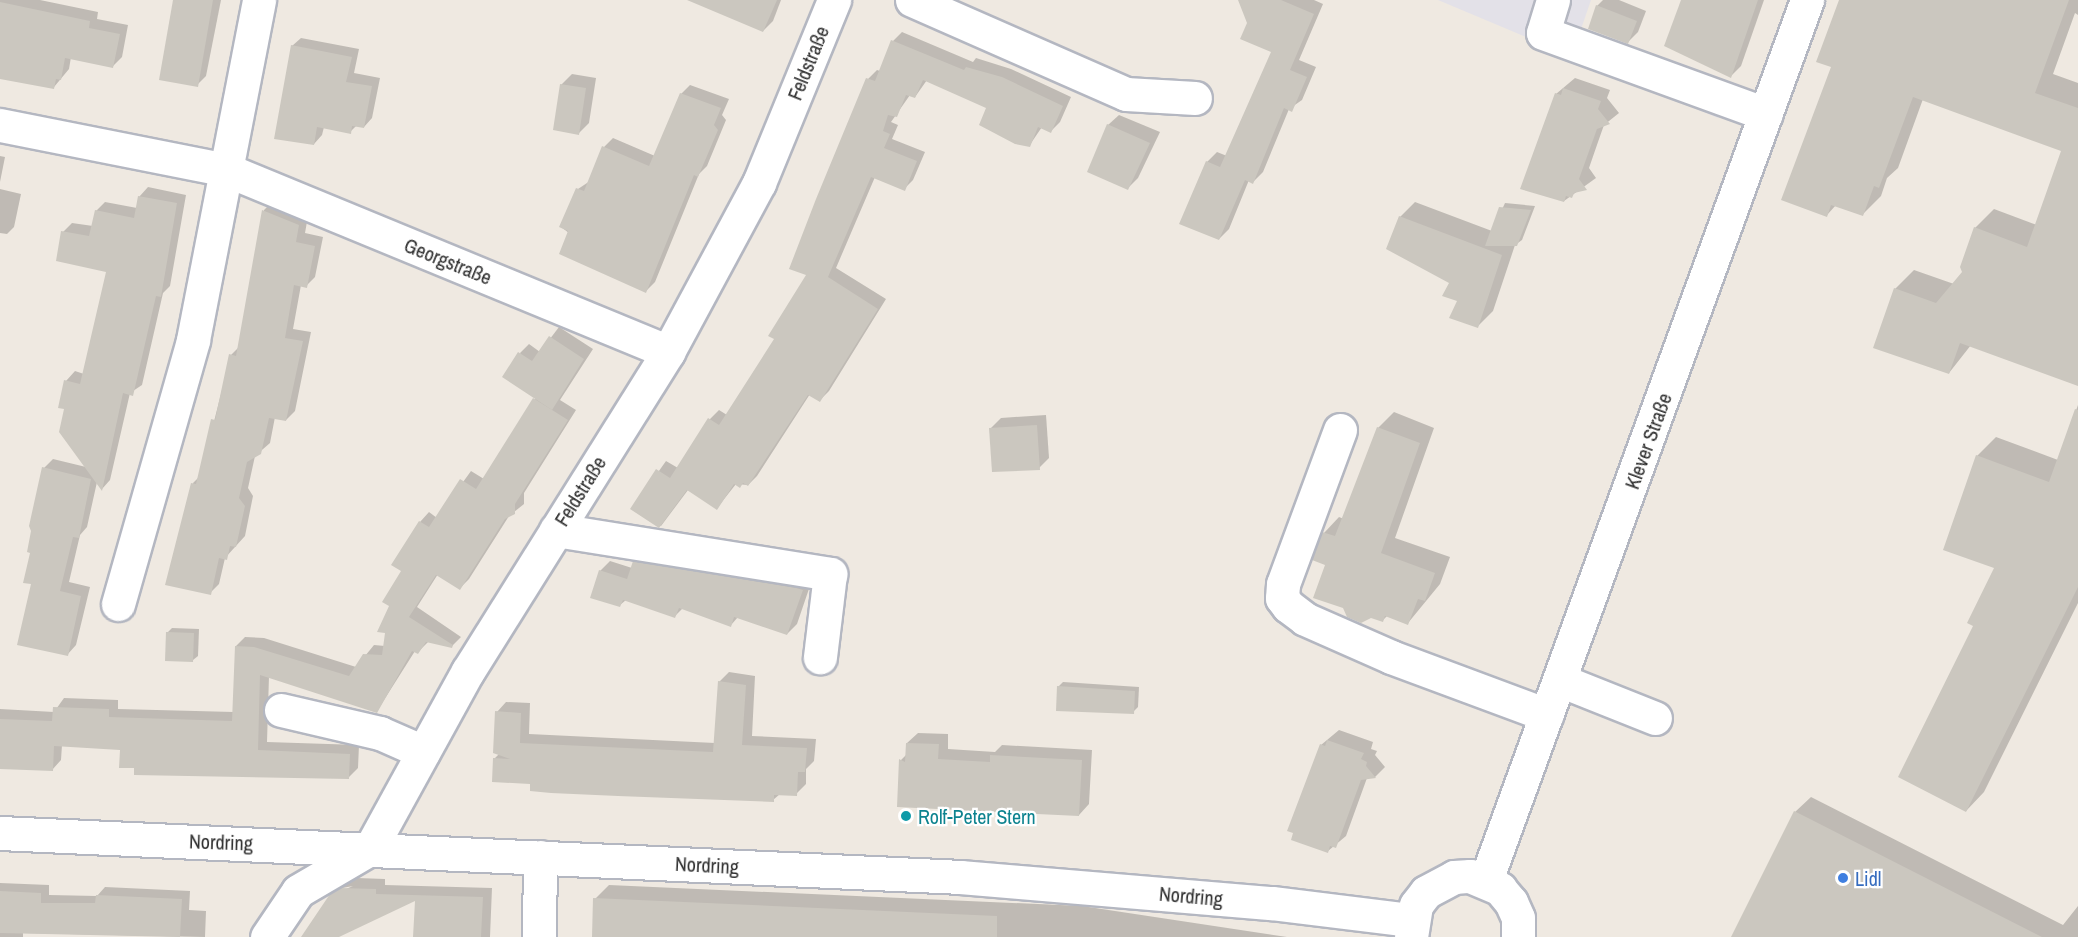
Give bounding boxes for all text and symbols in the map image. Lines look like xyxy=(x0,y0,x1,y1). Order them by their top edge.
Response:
street label: Feldstraße xyxy=(782,23,834,103)
street label: Georgstraße xyxy=(401,233,495,289)
street label: Klever Straße xyxy=(1620,390,1676,492)
street label: Feldstraße xyxy=(549,452,611,530)
place label: Rolf-Peter Stern xyxy=(918,804,1036,828)
marker: Rolf-Peter Stern xyxy=(899,809,913,823)
street label: Nordring xyxy=(189,829,253,855)
street label: Nordring xyxy=(675,851,739,879)
place label: Lidl xyxy=(1855,866,1881,890)
marker: Lidl xyxy=(1836,871,1850,885)
street label: Nordring xyxy=(1158,881,1224,911)

